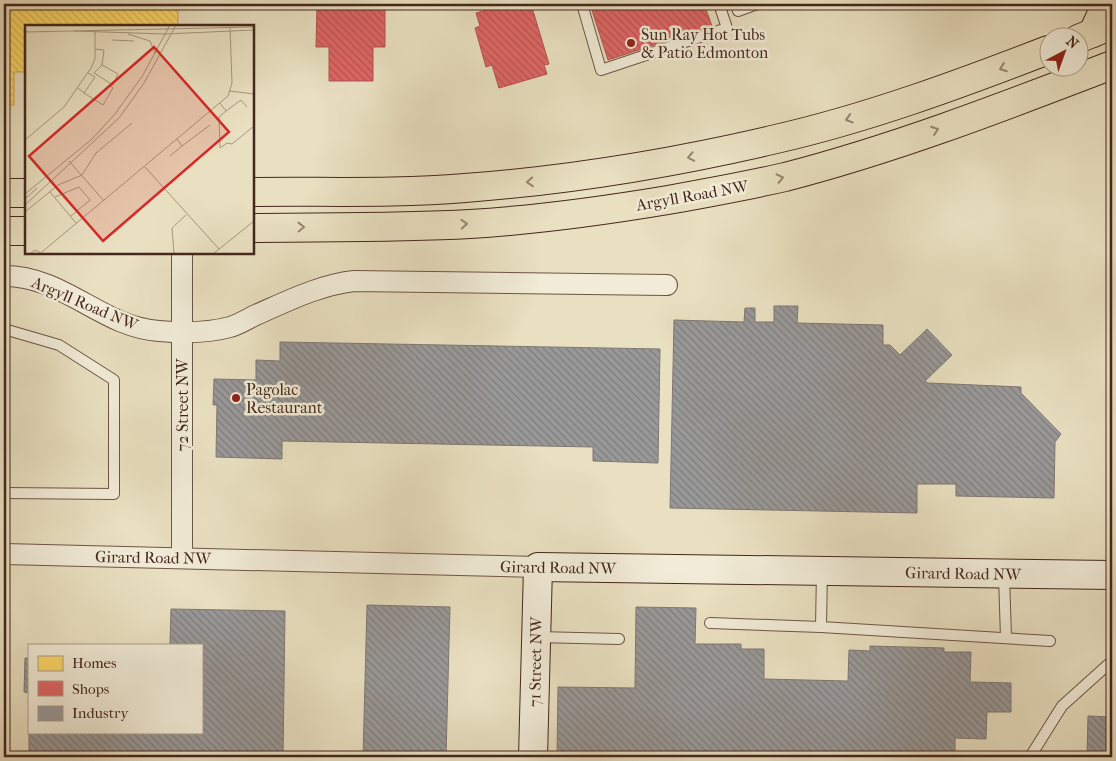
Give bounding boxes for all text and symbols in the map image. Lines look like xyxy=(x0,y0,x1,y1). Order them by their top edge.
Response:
inset map xyxy=(25,25,254,254)
place label: Sun Ray Hot Tubs & Patio Edmonton xyxy=(641,25,769,62)
north arrow xyxy=(1038,28,1088,78)
text: N xyxy=(1063,33,1082,53)
marker: Sun Ray Hot Tubs & Patio Edmonton xyxy=(625,37,637,49)
one-way arrow xyxy=(999,62,1008,72)
one-way arrow xyxy=(845,114,853,124)
one-way arrow xyxy=(931,126,939,136)
one-way arrow xyxy=(687,151,695,161)
one-way arrow xyxy=(775,173,784,184)
one-way arrow xyxy=(526,176,534,187)
street label: Argyll Road NW xyxy=(634,176,751,215)
one-way arrow xyxy=(460,218,468,229)
one-way arrow xyxy=(297,222,305,233)
street label: Argyll Road NW xyxy=(28,272,142,335)
street label: 72 Street NW xyxy=(173,357,192,451)
place label: Pagolac Restaurant xyxy=(246,380,323,417)
marker: Pagolac Restaurant xyxy=(230,392,242,404)
street label: Girard Road NW xyxy=(95,547,212,568)
street label: Girard Road NW xyxy=(500,557,617,578)
street label: Girard Road NW xyxy=(905,563,1022,584)
street label: 71 Street NW xyxy=(525,615,546,707)
legend xyxy=(28,644,202,734)
text: Homes xyxy=(72,654,117,672)
text: Shops xyxy=(72,680,110,698)
text: Industry xyxy=(72,704,129,722)

